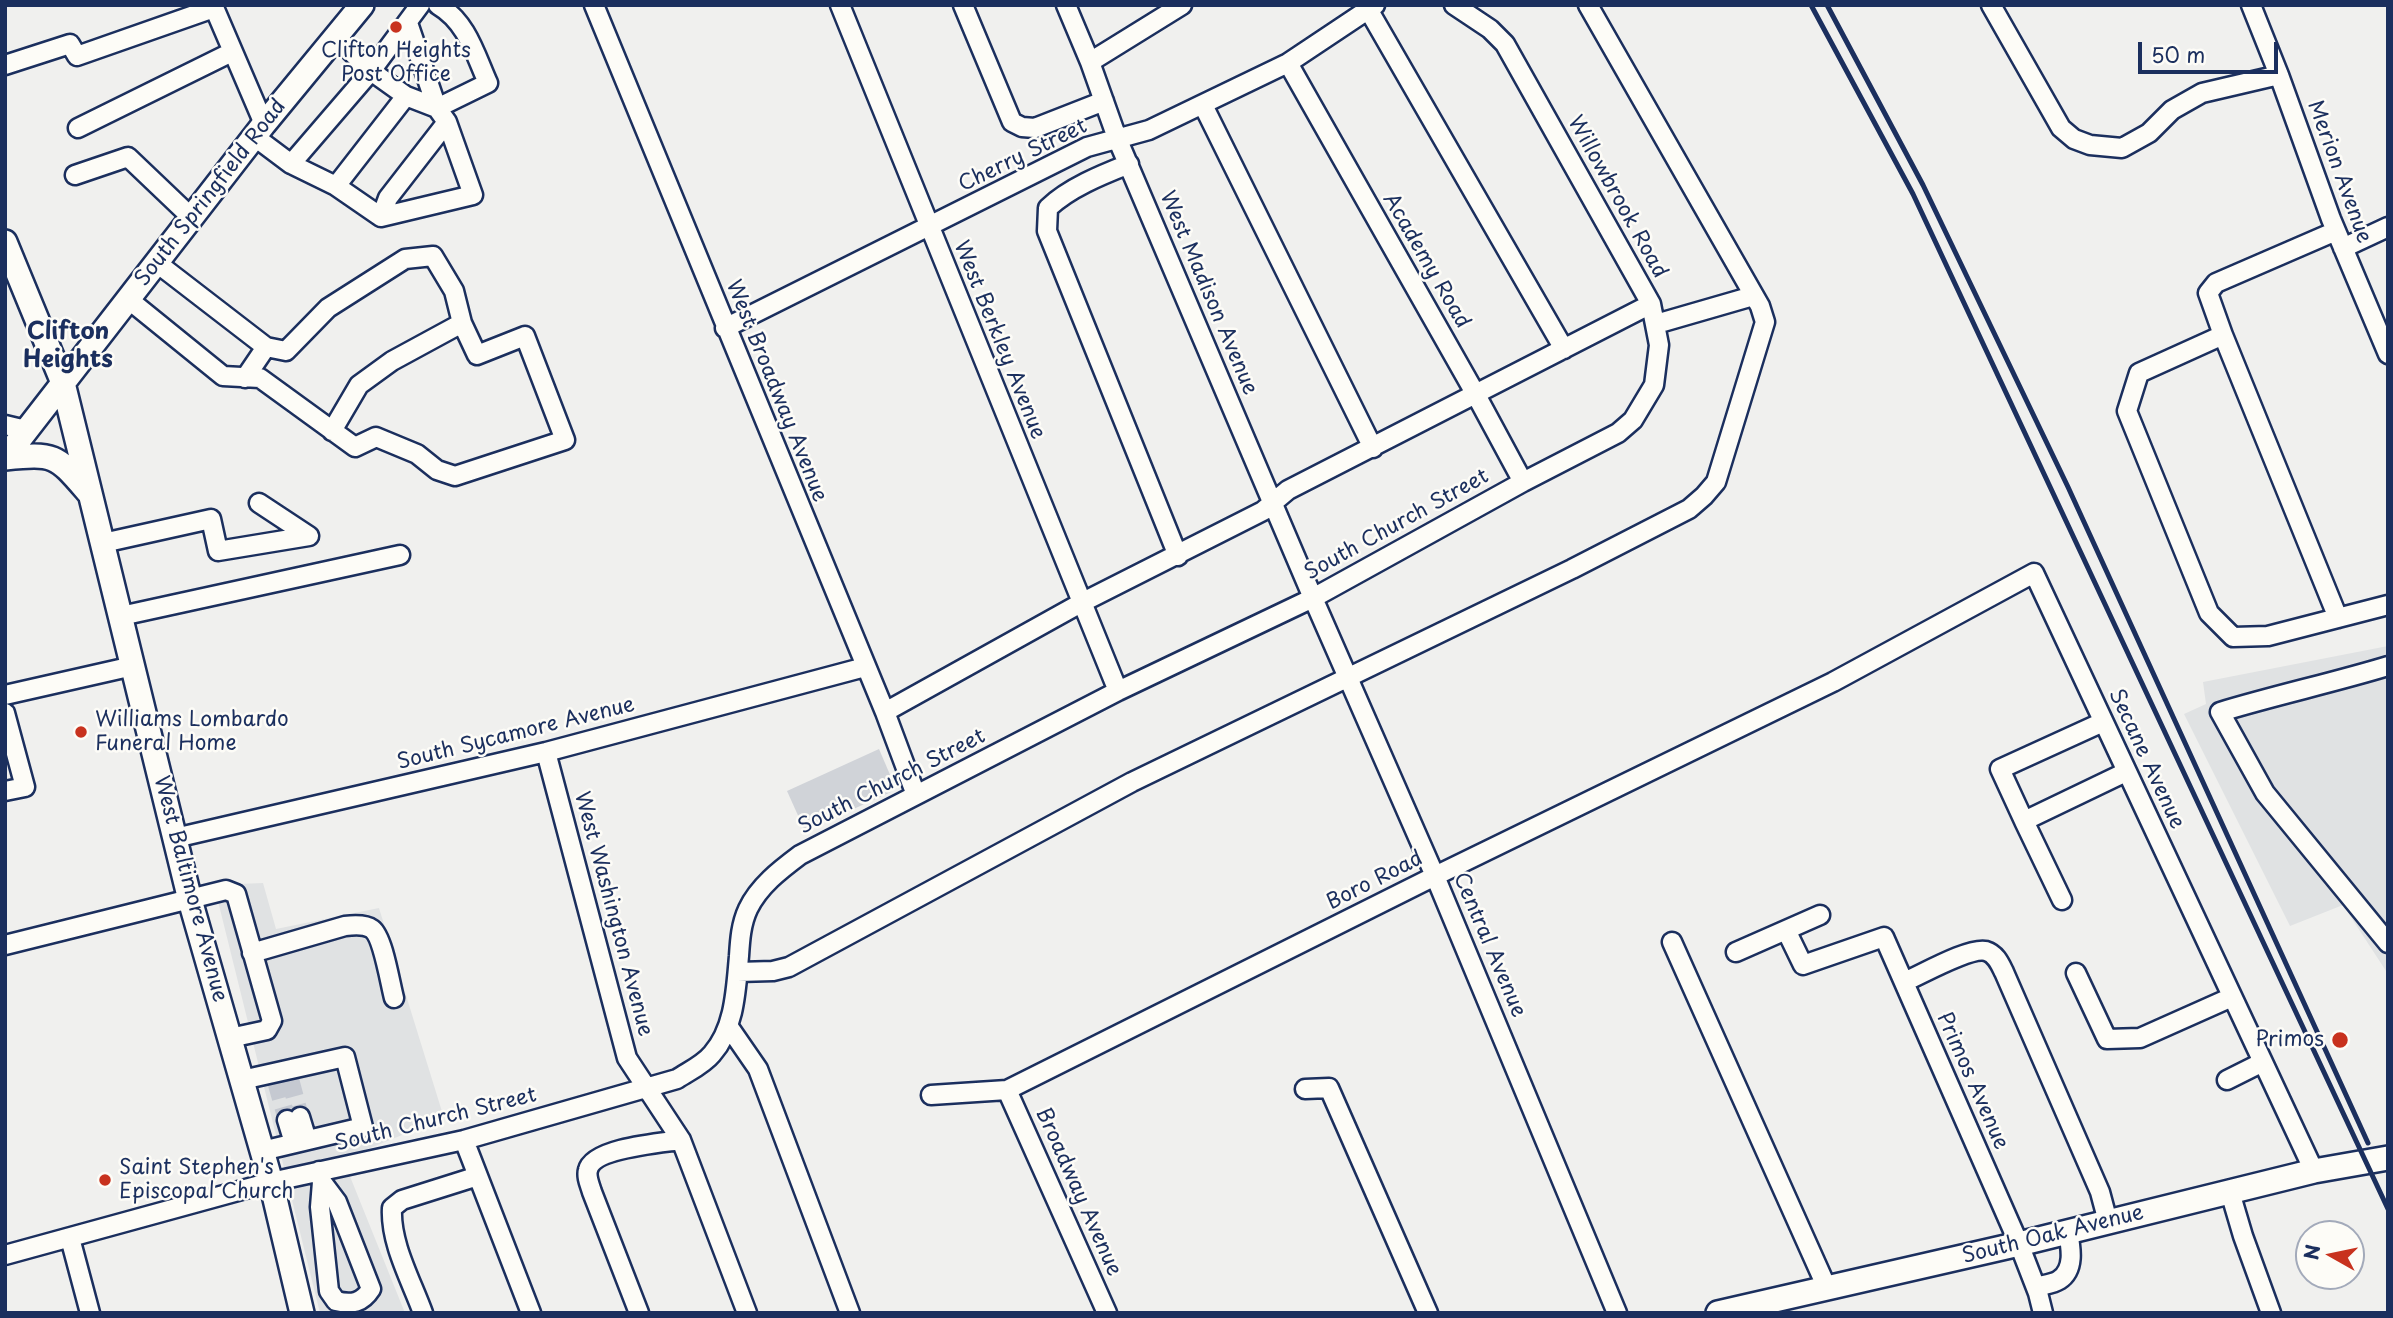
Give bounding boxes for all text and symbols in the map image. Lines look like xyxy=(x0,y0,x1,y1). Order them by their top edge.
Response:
marker: Clifton Heights Post Office xyxy=(388,19,404,35)
scale bar xyxy=(2141,28,2281,72)
place label: Clifton Heights Post Office xyxy=(321,38,471,88)
text: 50 m xyxy=(2151,38,2205,70)
street label: South Springfield Road xyxy=(130,95,292,291)
street label: Merion Avenue xyxy=(2302,97,2376,247)
street label: Willowbrook Road xyxy=(1562,111,1672,283)
street label: Cherry Street xyxy=(955,114,1091,198)
street label: West Madison Avenue xyxy=(1154,187,1262,399)
street label: Academy Road xyxy=(1377,189,1475,333)
street label: West Berkley Avenue xyxy=(948,237,1050,443)
street label: West Broadway Avenue xyxy=(720,276,832,506)
district label: Clifton Heights xyxy=(23,318,113,374)
street label: South Church Street xyxy=(1301,464,1493,586)
street label: Secane Avenue xyxy=(2103,685,2189,833)
street label: South Sycamore Avenue xyxy=(395,692,637,776)
place label: Williams Lombardo Funeral Home xyxy=(95,707,289,757)
marker: Williams Lombardo Funeral Home xyxy=(73,724,89,740)
street label: South Church Street xyxy=(794,724,990,840)
street label: West Baltimore Avenue xyxy=(148,773,232,1005)
street label: West Washington Avenue xyxy=(568,789,658,1039)
street label: Boro Road xyxy=(1323,846,1427,916)
street label: Central Avenue xyxy=(1447,869,1531,1021)
street label: Primos Avenue xyxy=(1930,1008,2014,1154)
place label: Primos xyxy=(2255,1027,2324,1053)
marker: Primos xyxy=(2330,1030,2350,1050)
street label: South Church Street xyxy=(333,1083,539,1157)
street label: Broadway Avenue xyxy=(1030,1104,1126,1280)
place label: Saint Stephen's Episcopal Church xyxy=(119,1155,293,1205)
marker: Saint Stephen's Episcopal Church xyxy=(97,1172,113,1188)
street label: South Oak Avenue xyxy=(1960,1200,2146,1270)
north arrow xyxy=(2295,1220,2365,1290)
text: N xyxy=(2296,1242,2326,1262)

